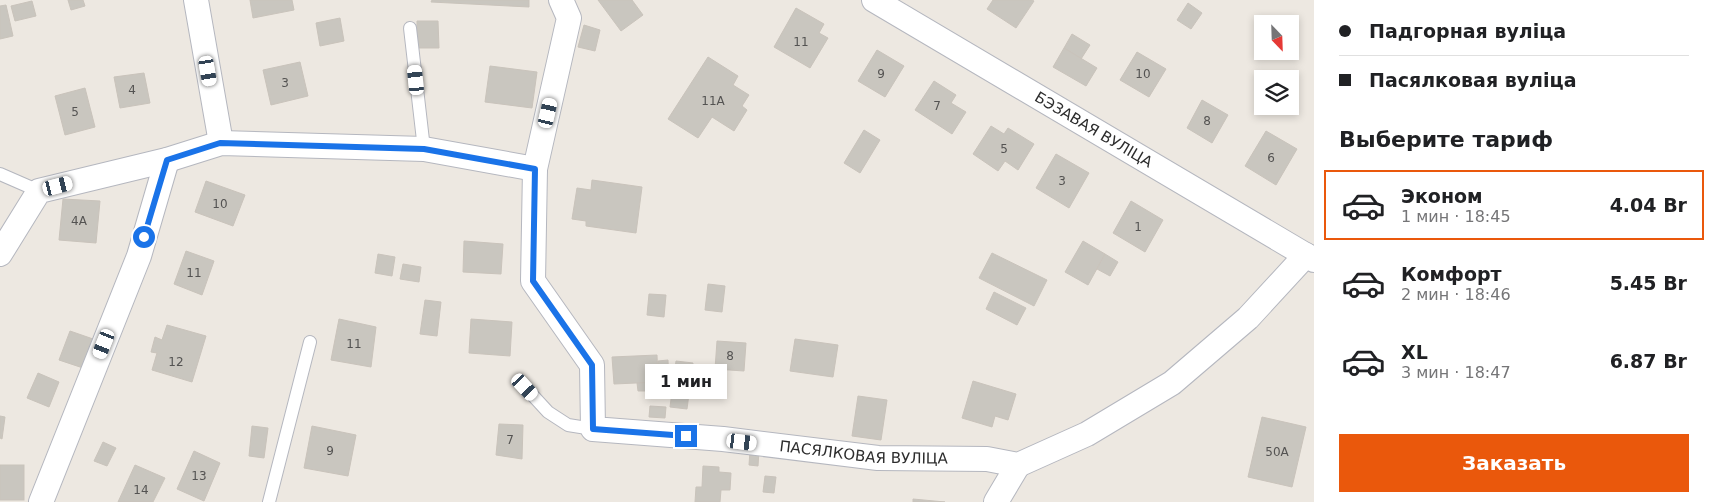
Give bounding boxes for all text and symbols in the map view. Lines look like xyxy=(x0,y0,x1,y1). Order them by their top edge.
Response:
north arrow xyxy=(1254,15,1299,60)
map controls xyxy=(1254,15,1299,115)
text: Падгорная вуліца xyxy=(1369,20,1566,42)
house number: 11 xyxy=(793,35,809,49)
car xyxy=(198,55,217,87)
car xyxy=(406,64,425,96)
house number: 9 xyxy=(877,67,885,81)
house number: 10 xyxy=(1135,67,1151,81)
text: Пасялковая вуліца xyxy=(1369,69,1576,91)
button: layers xyxy=(1254,70,1299,115)
house number: 3 xyxy=(281,76,289,90)
house number: 4 xyxy=(128,83,136,97)
street label: БЭЗАВАЯ ВУЛІЦА xyxy=(1031,88,1156,172)
house number: 11А xyxy=(701,94,726,108)
car xyxy=(537,97,558,129)
house number: 7 xyxy=(933,99,941,113)
house number: 5 xyxy=(71,105,79,119)
house number: 8 xyxy=(1203,114,1211,128)
text: Выберите тариф xyxy=(1339,127,1553,152)
house number: 5 xyxy=(1000,142,1008,156)
house number: 6 xyxy=(1267,151,1275,165)
house number: 3 xyxy=(1058,174,1066,188)
car xyxy=(41,175,74,197)
icon: car xyxy=(1341,183,1386,228)
text: Эконом xyxy=(1401,185,1483,207)
text: 4.04 Br xyxy=(1610,194,1687,216)
house number: 10 xyxy=(212,197,228,211)
text: 1 мин · 18:45 xyxy=(1401,207,1511,226)
house number: 4А xyxy=(71,214,88,228)
house number: 1 xyxy=(1134,220,1142,234)
route start xyxy=(133,226,155,248)
icon: car xyxy=(1341,261,1386,306)
text: Комфорт xyxy=(1401,263,1502,285)
house number: 11 xyxy=(186,266,202,280)
text: 5.45 Br xyxy=(1610,272,1687,294)
text: 2 мин · 18:46 xyxy=(1401,285,1511,304)
car xyxy=(91,327,116,361)
house number: 11 xyxy=(346,337,362,351)
icon: car xyxy=(1341,339,1386,384)
text: XL xyxy=(1401,341,1428,363)
house number: 8 xyxy=(726,349,734,363)
text: 6.87 Br xyxy=(1610,350,1687,372)
house number: 12 xyxy=(168,355,184,369)
text: 3 мин · 18:47 xyxy=(1401,363,1511,382)
callout: 1 мин xyxy=(645,364,727,398)
car xyxy=(509,371,540,403)
text: 1 мин xyxy=(660,372,712,391)
route end xyxy=(675,425,697,447)
house number: 7 xyxy=(506,433,514,447)
car xyxy=(726,433,757,451)
button: Заказать xyxy=(1339,434,1689,492)
street label: ПАСЯЛКОВАЯ ВУЛІЦА xyxy=(778,437,949,468)
house number: 9 xyxy=(326,444,334,458)
house number: 50А xyxy=(1265,445,1290,459)
house number: 13 xyxy=(191,469,207,483)
house number: 14 xyxy=(133,483,149,497)

